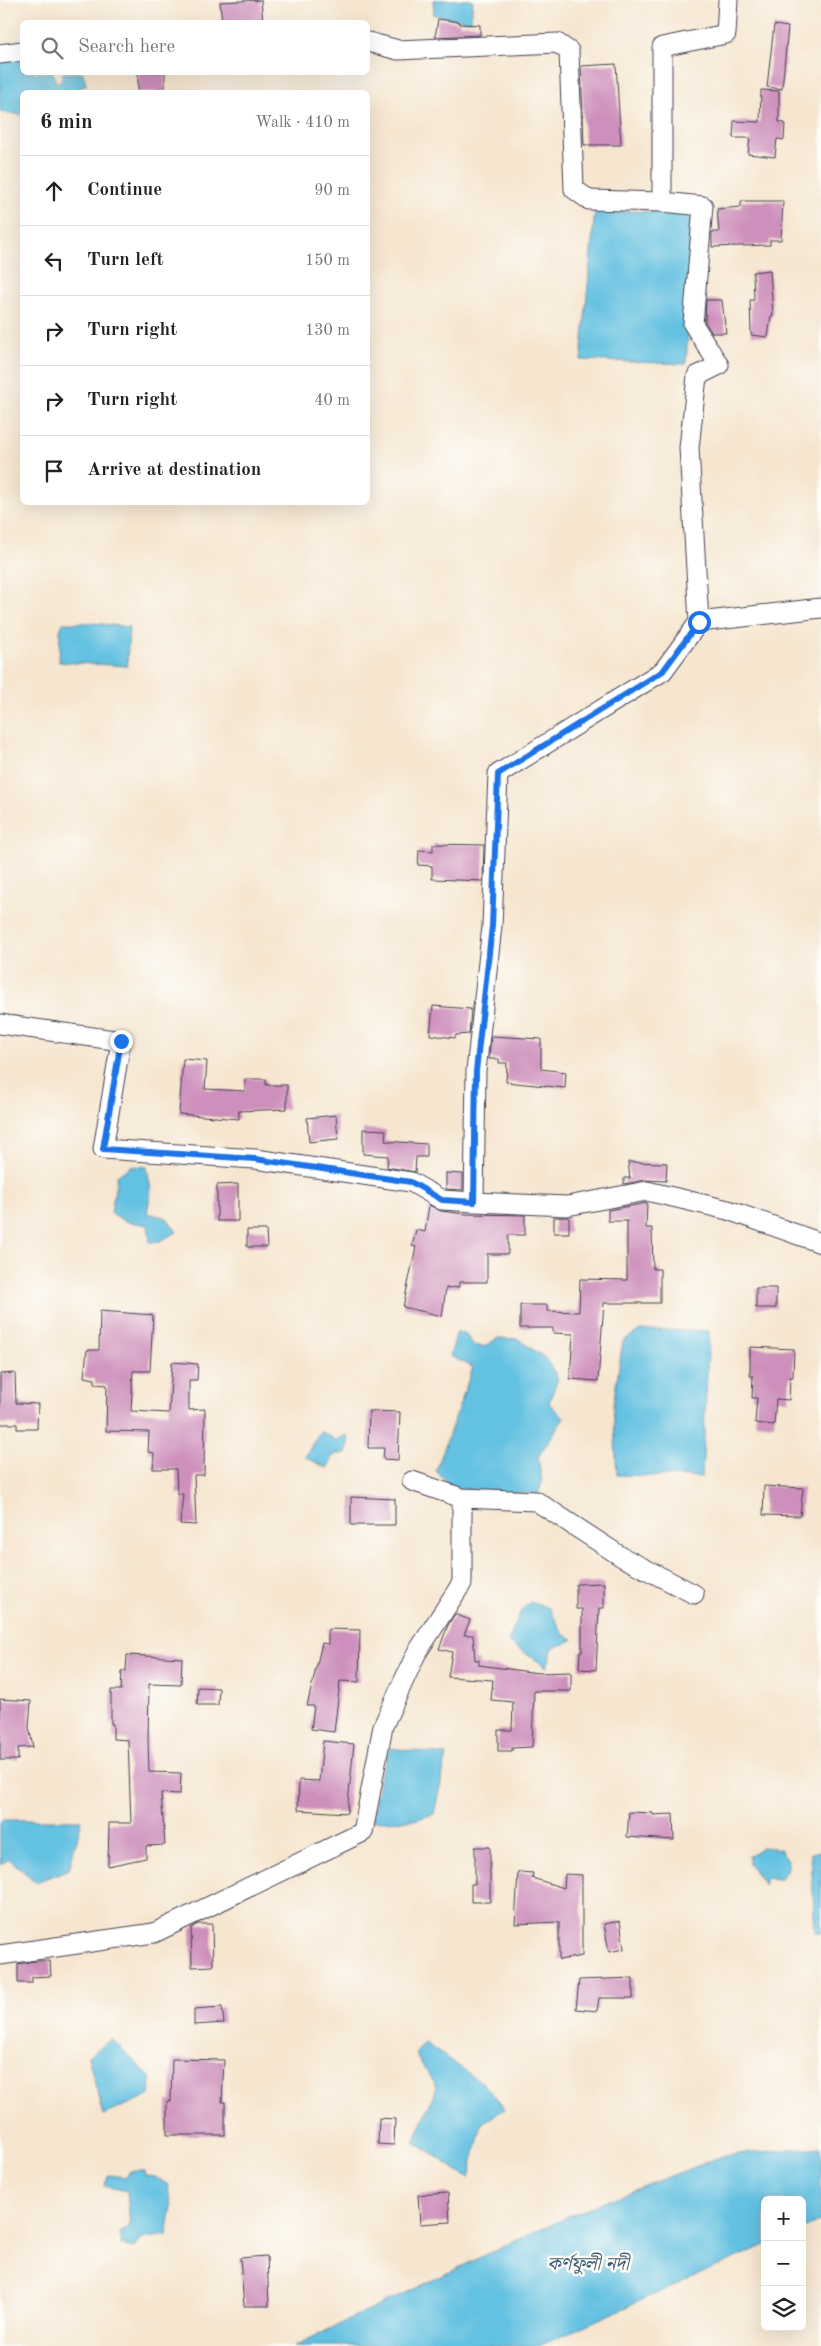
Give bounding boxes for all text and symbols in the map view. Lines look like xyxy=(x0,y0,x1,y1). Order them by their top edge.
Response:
search box xyxy=(20,20,370,75)
icon: search xyxy=(38,34,66,62)
text: Search here xyxy=(78,38,175,57)
text: 6 min xyxy=(40,112,93,133)
text: Walk · 410 m xyxy=(255,115,350,131)
icon: ahead xyxy=(40,177,68,205)
text: Continue xyxy=(87,181,162,200)
text: 90 m xyxy=(314,183,350,199)
icon: left xyxy=(40,247,68,275)
text: Turn left xyxy=(87,251,164,270)
text: 150 m xyxy=(305,253,350,269)
icon: right xyxy=(40,317,68,345)
text: Turn right xyxy=(87,321,177,340)
text: 130 m xyxy=(305,323,350,339)
icon: right xyxy=(40,387,68,415)
text: Turn right xyxy=(87,391,177,410)
text: 40 m xyxy=(314,393,350,409)
icon: arrive xyxy=(40,457,68,485)
text: Arrive at destination xyxy=(87,461,261,480)
route start xyxy=(688,611,711,634)
route end xyxy=(110,1030,133,1053)
map controls xyxy=(761,2196,806,2331)
button: + xyxy=(761,2196,806,2241)
button: − xyxy=(761,2241,806,2286)
water label: কর্ণফুলী নদী xyxy=(547,2252,631,2275)
button: layers xyxy=(761,2286,806,2331)

